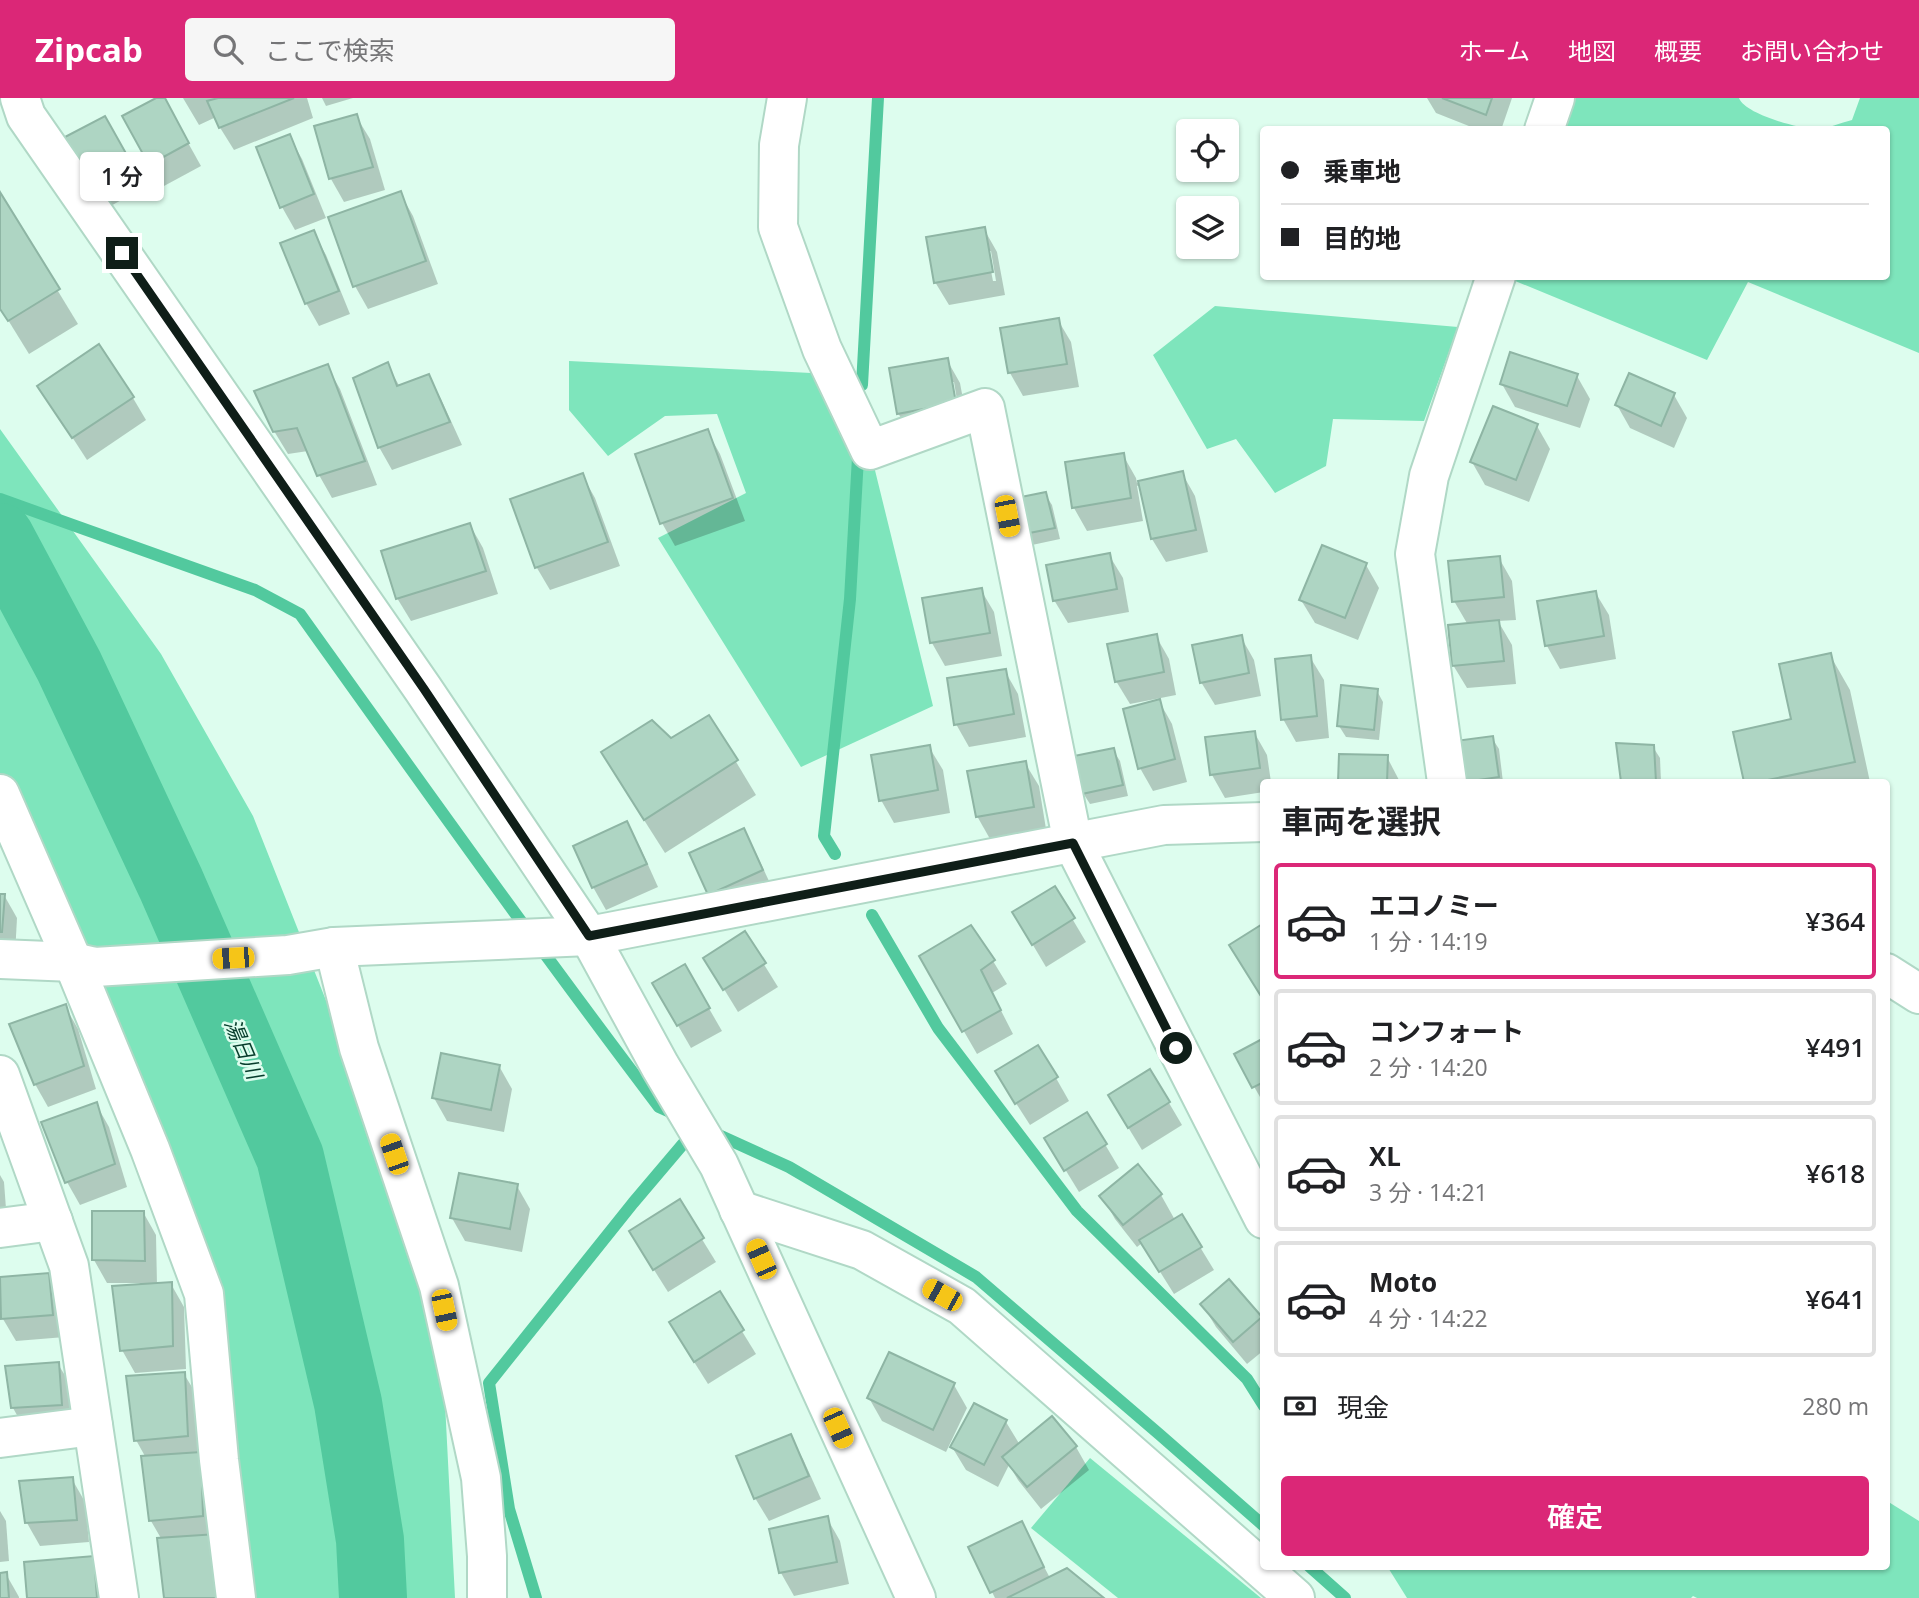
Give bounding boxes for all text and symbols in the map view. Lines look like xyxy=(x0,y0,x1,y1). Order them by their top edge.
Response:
search box xyxy=(185,18,675,81)
text: Zipcab xyxy=(35,27,143,72)
icon: search xyxy=(209,30,247,68)
text: ここで検索 xyxy=(265,32,395,68)
text: ホーム xyxy=(1459,34,1530,67)
text: 地図 xyxy=(1568,34,1616,67)
text: 概要 xyxy=(1654,34,1702,67)
text: お問い合わせ xyxy=(1740,34,1884,67)
map controls xyxy=(1176,119,1239,259)
button: locate xyxy=(1176,119,1239,182)
callout: 1 分 xyxy=(80,152,164,200)
text: 乗車地 xyxy=(1323,153,1401,189)
text: 1 分 xyxy=(101,160,143,192)
button: layers xyxy=(1176,196,1239,259)
text: 目的地 xyxy=(1323,220,1401,256)
route end xyxy=(106,237,138,269)
car xyxy=(993,493,1022,539)
text: 車両を選択 xyxy=(1281,799,1441,842)
text: エコノミー xyxy=(1369,887,1499,923)
icon: car xyxy=(1285,890,1348,953)
text: ¥364 xyxy=(1806,903,1865,939)
text: 1 分 · 14:19 xyxy=(1369,925,1488,957)
car xyxy=(212,946,255,970)
text: コンフォート xyxy=(1369,1013,1524,1049)
water label: 湯日川 xyxy=(219,1014,270,1085)
icon: car xyxy=(1285,1016,1348,1079)
text: ¥491 xyxy=(1806,1029,1865,1065)
route start xyxy=(1160,1032,1192,1064)
text: 2 分 · 14:20 xyxy=(1369,1051,1488,1083)
car xyxy=(378,1131,411,1177)
text: XL xyxy=(1369,1138,1401,1174)
icon: car xyxy=(1285,1142,1348,1205)
text: ¥618 xyxy=(1806,1155,1865,1191)
text: 3 分 · 14:21 xyxy=(1369,1176,1488,1208)
car xyxy=(743,1236,780,1282)
text: Moto xyxy=(1369,1264,1437,1300)
icon: car xyxy=(1285,1268,1348,1331)
car xyxy=(919,1276,966,1314)
text: ¥641 xyxy=(1806,1281,1865,1317)
car xyxy=(430,1287,459,1333)
text: 4 分 · 14:22 xyxy=(1369,1302,1488,1334)
icon: cash xyxy=(1281,1387,1319,1425)
text: 現金 xyxy=(1337,1389,1389,1425)
text: 280 m xyxy=(1802,1390,1869,1422)
car xyxy=(820,1405,857,1451)
button: 確定 xyxy=(1281,1476,1869,1556)

